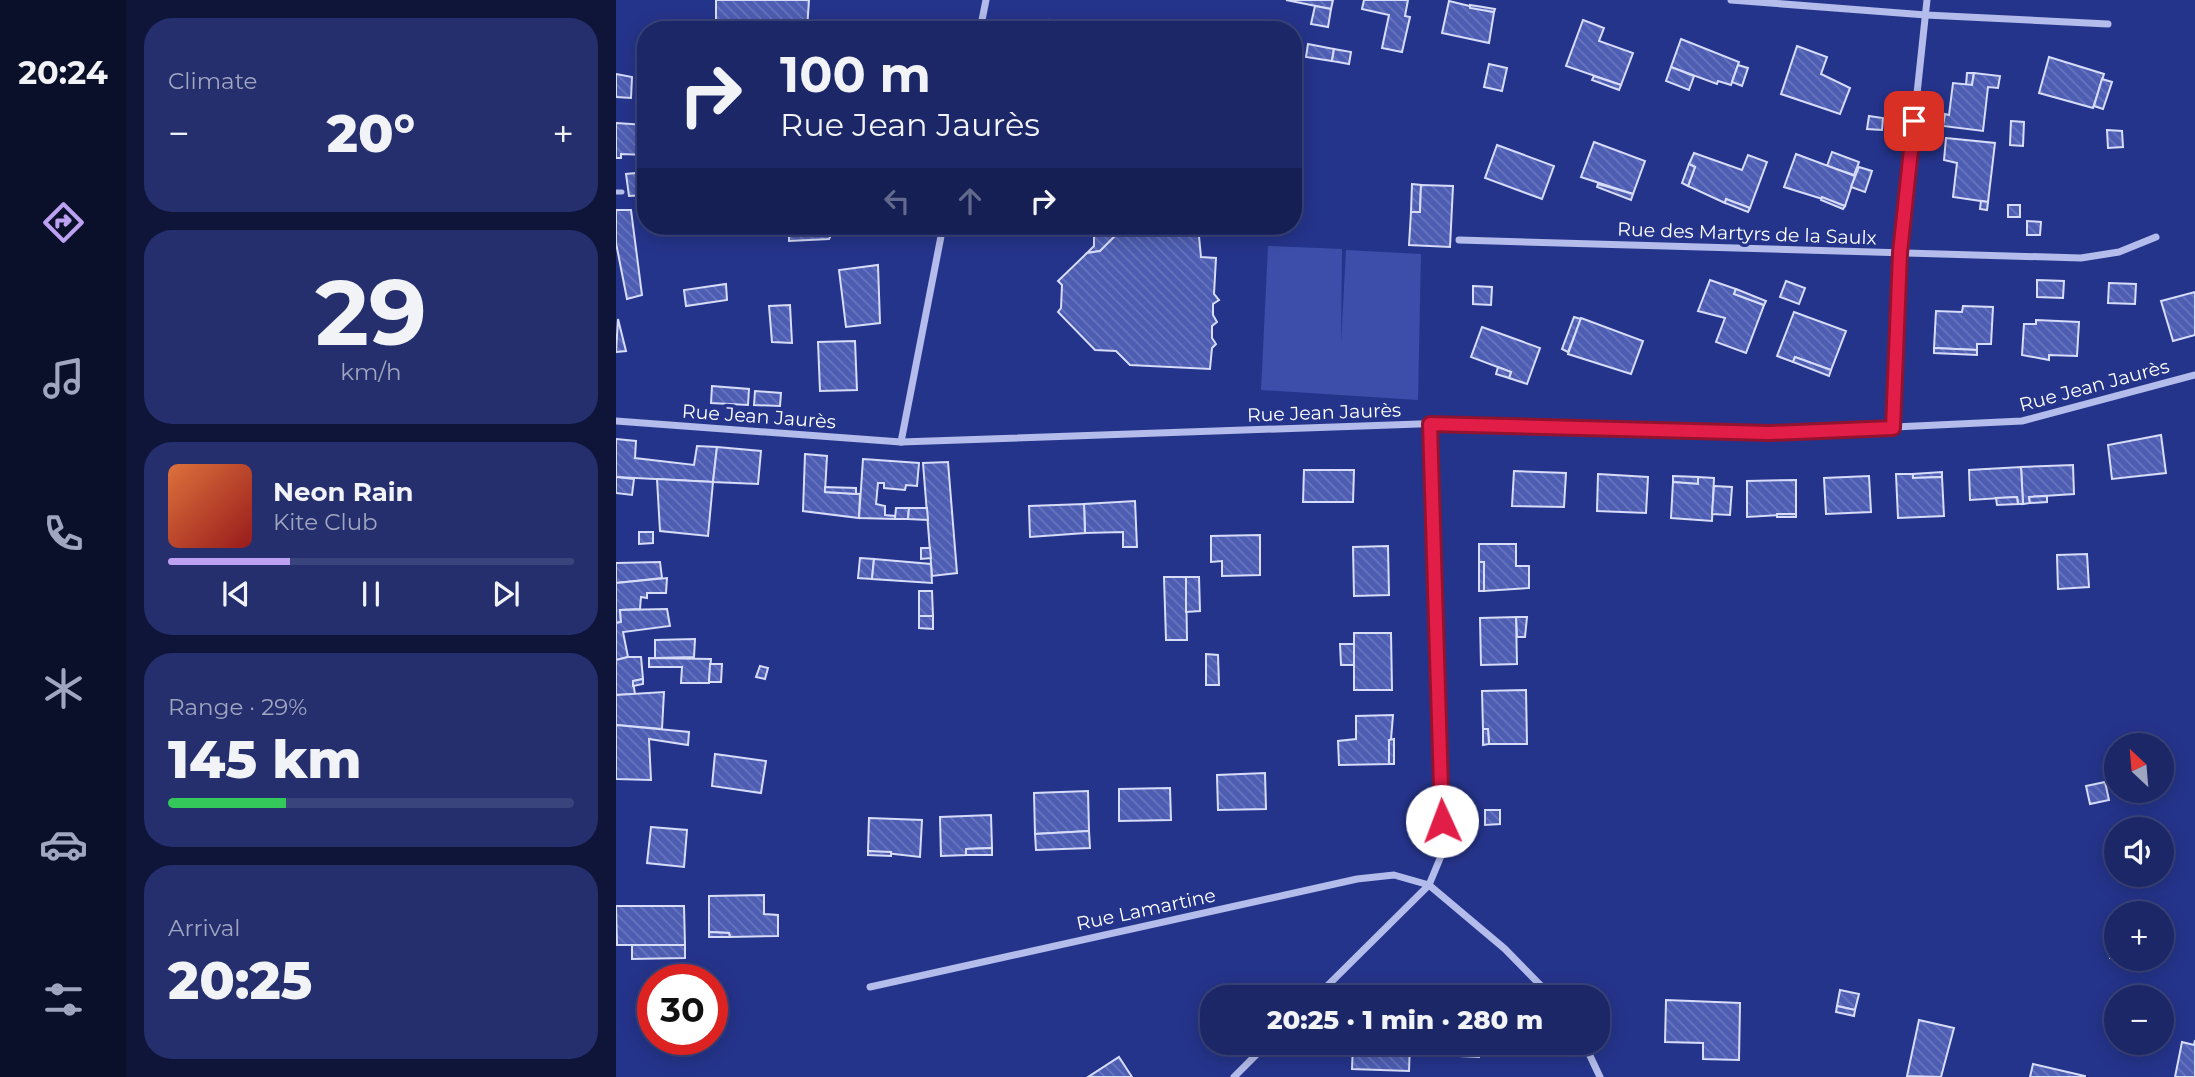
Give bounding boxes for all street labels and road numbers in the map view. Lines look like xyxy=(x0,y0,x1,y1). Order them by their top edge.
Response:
street label: Rue des Martyrs de la Saulx xyxy=(1617,217,1877,250)
street label: Rue Jean Jaurès xyxy=(2017,354,2172,417)
street label: Rue Jean Jaurès xyxy=(1246,398,1402,427)
street label: Rue Jean Jaurès xyxy=(681,400,837,433)
street label: Rue Lamartine xyxy=(1074,884,1218,935)

